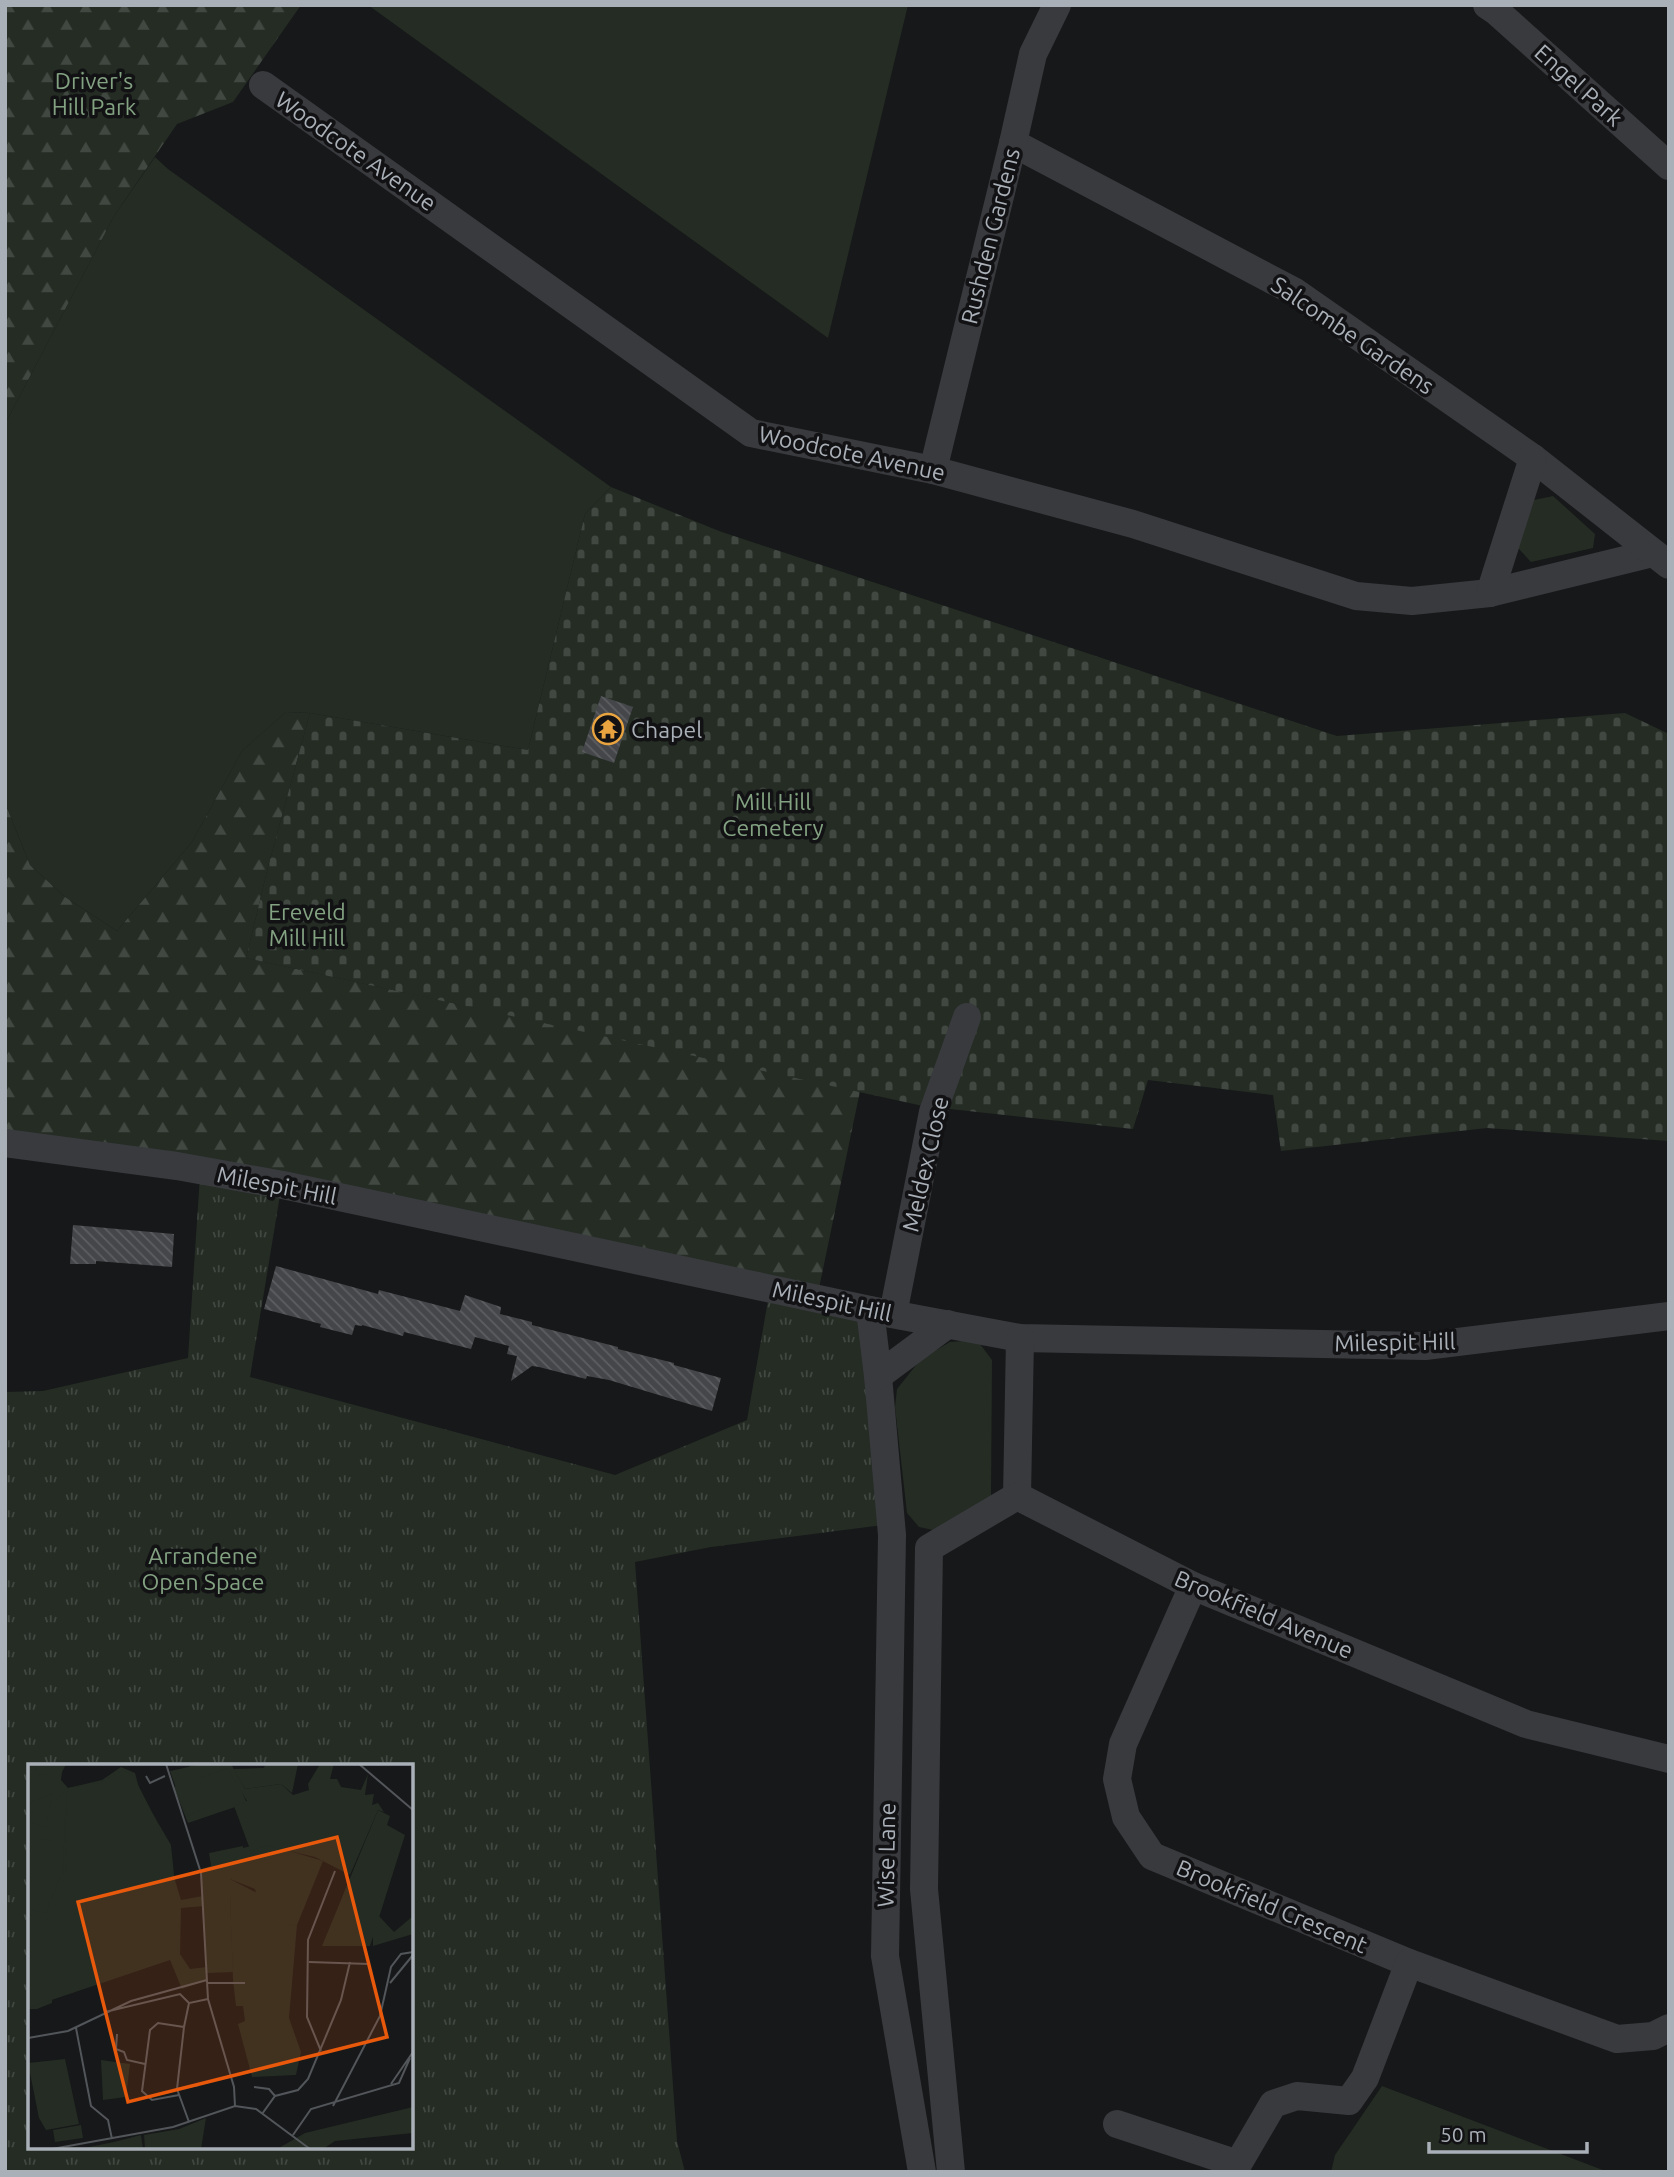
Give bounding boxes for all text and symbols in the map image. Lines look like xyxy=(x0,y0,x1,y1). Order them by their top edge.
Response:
street label: Engel Park xyxy=(1530,39,1628,131)
park label: Driver's Hill Park xyxy=(52,68,137,119)
street label: Woodcote Avenue xyxy=(271,86,441,216)
street label: Rushden Gardens xyxy=(956,146,1024,326)
street label: Salcombe Gardens xyxy=(1267,271,1439,399)
street label: Woodcote Avenue xyxy=(757,421,947,485)
temple icon: Chapel xyxy=(591,712,625,746)
place label: Chapel xyxy=(631,717,702,742)
park label: Mill Hill Cemetery xyxy=(722,789,824,840)
park label: Ereveld Mill Hill xyxy=(268,899,346,950)
street label: Meldex Close xyxy=(897,1094,953,1234)
street label: Milespit Hill xyxy=(215,1161,339,1209)
street label: Milespit Hill xyxy=(770,1276,894,1326)
street label: Milespit Hill xyxy=(1334,1328,1456,1356)
park label: Arrandene Open Space xyxy=(141,1543,265,1594)
street label: Brookfield Avenue xyxy=(1171,1565,1357,1663)
inset map xyxy=(28,1764,413,2149)
street label: Wise Lane xyxy=(873,1802,899,1908)
street label: Brookfield Crescent xyxy=(1173,1855,1371,1957)
scale bar xyxy=(1429,2110,1586,2154)
text: 50 m xyxy=(1440,2122,1487,2146)

